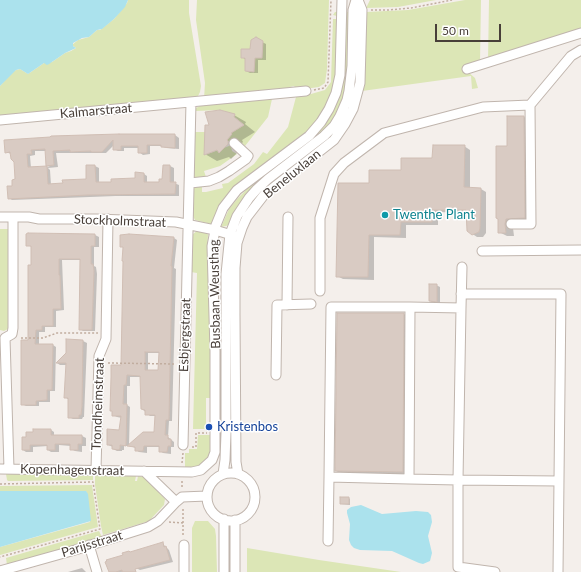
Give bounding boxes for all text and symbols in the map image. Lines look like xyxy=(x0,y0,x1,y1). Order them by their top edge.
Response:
scale bar xyxy=(437,16,503,42)
text: 50 m xyxy=(442,23,469,38)
street label: Kalmarstraat xyxy=(59,100,133,122)
street label: Beneluxlaan xyxy=(260,146,324,202)
place label: Twenthe Plant xyxy=(393,207,475,223)
marker: Twenthe Plant xyxy=(380,210,390,220)
street label: Stockholmstraat xyxy=(74,212,166,230)
street label: Busbaan Weusthag xyxy=(206,239,224,349)
street label: Esbjergstraat xyxy=(176,298,194,372)
street label: Trondheimstraat xyxy=(89,357,107,451)
place label: Kristenbos xyxy=(217,419,278,435)
marker: Kristenbos xyxy=(204,422,214,432)
street label: Kopenhagenstraat xyxy=(20,461,124,479)
street label: Parijsstraat xyxy=(60,527,124,561)

